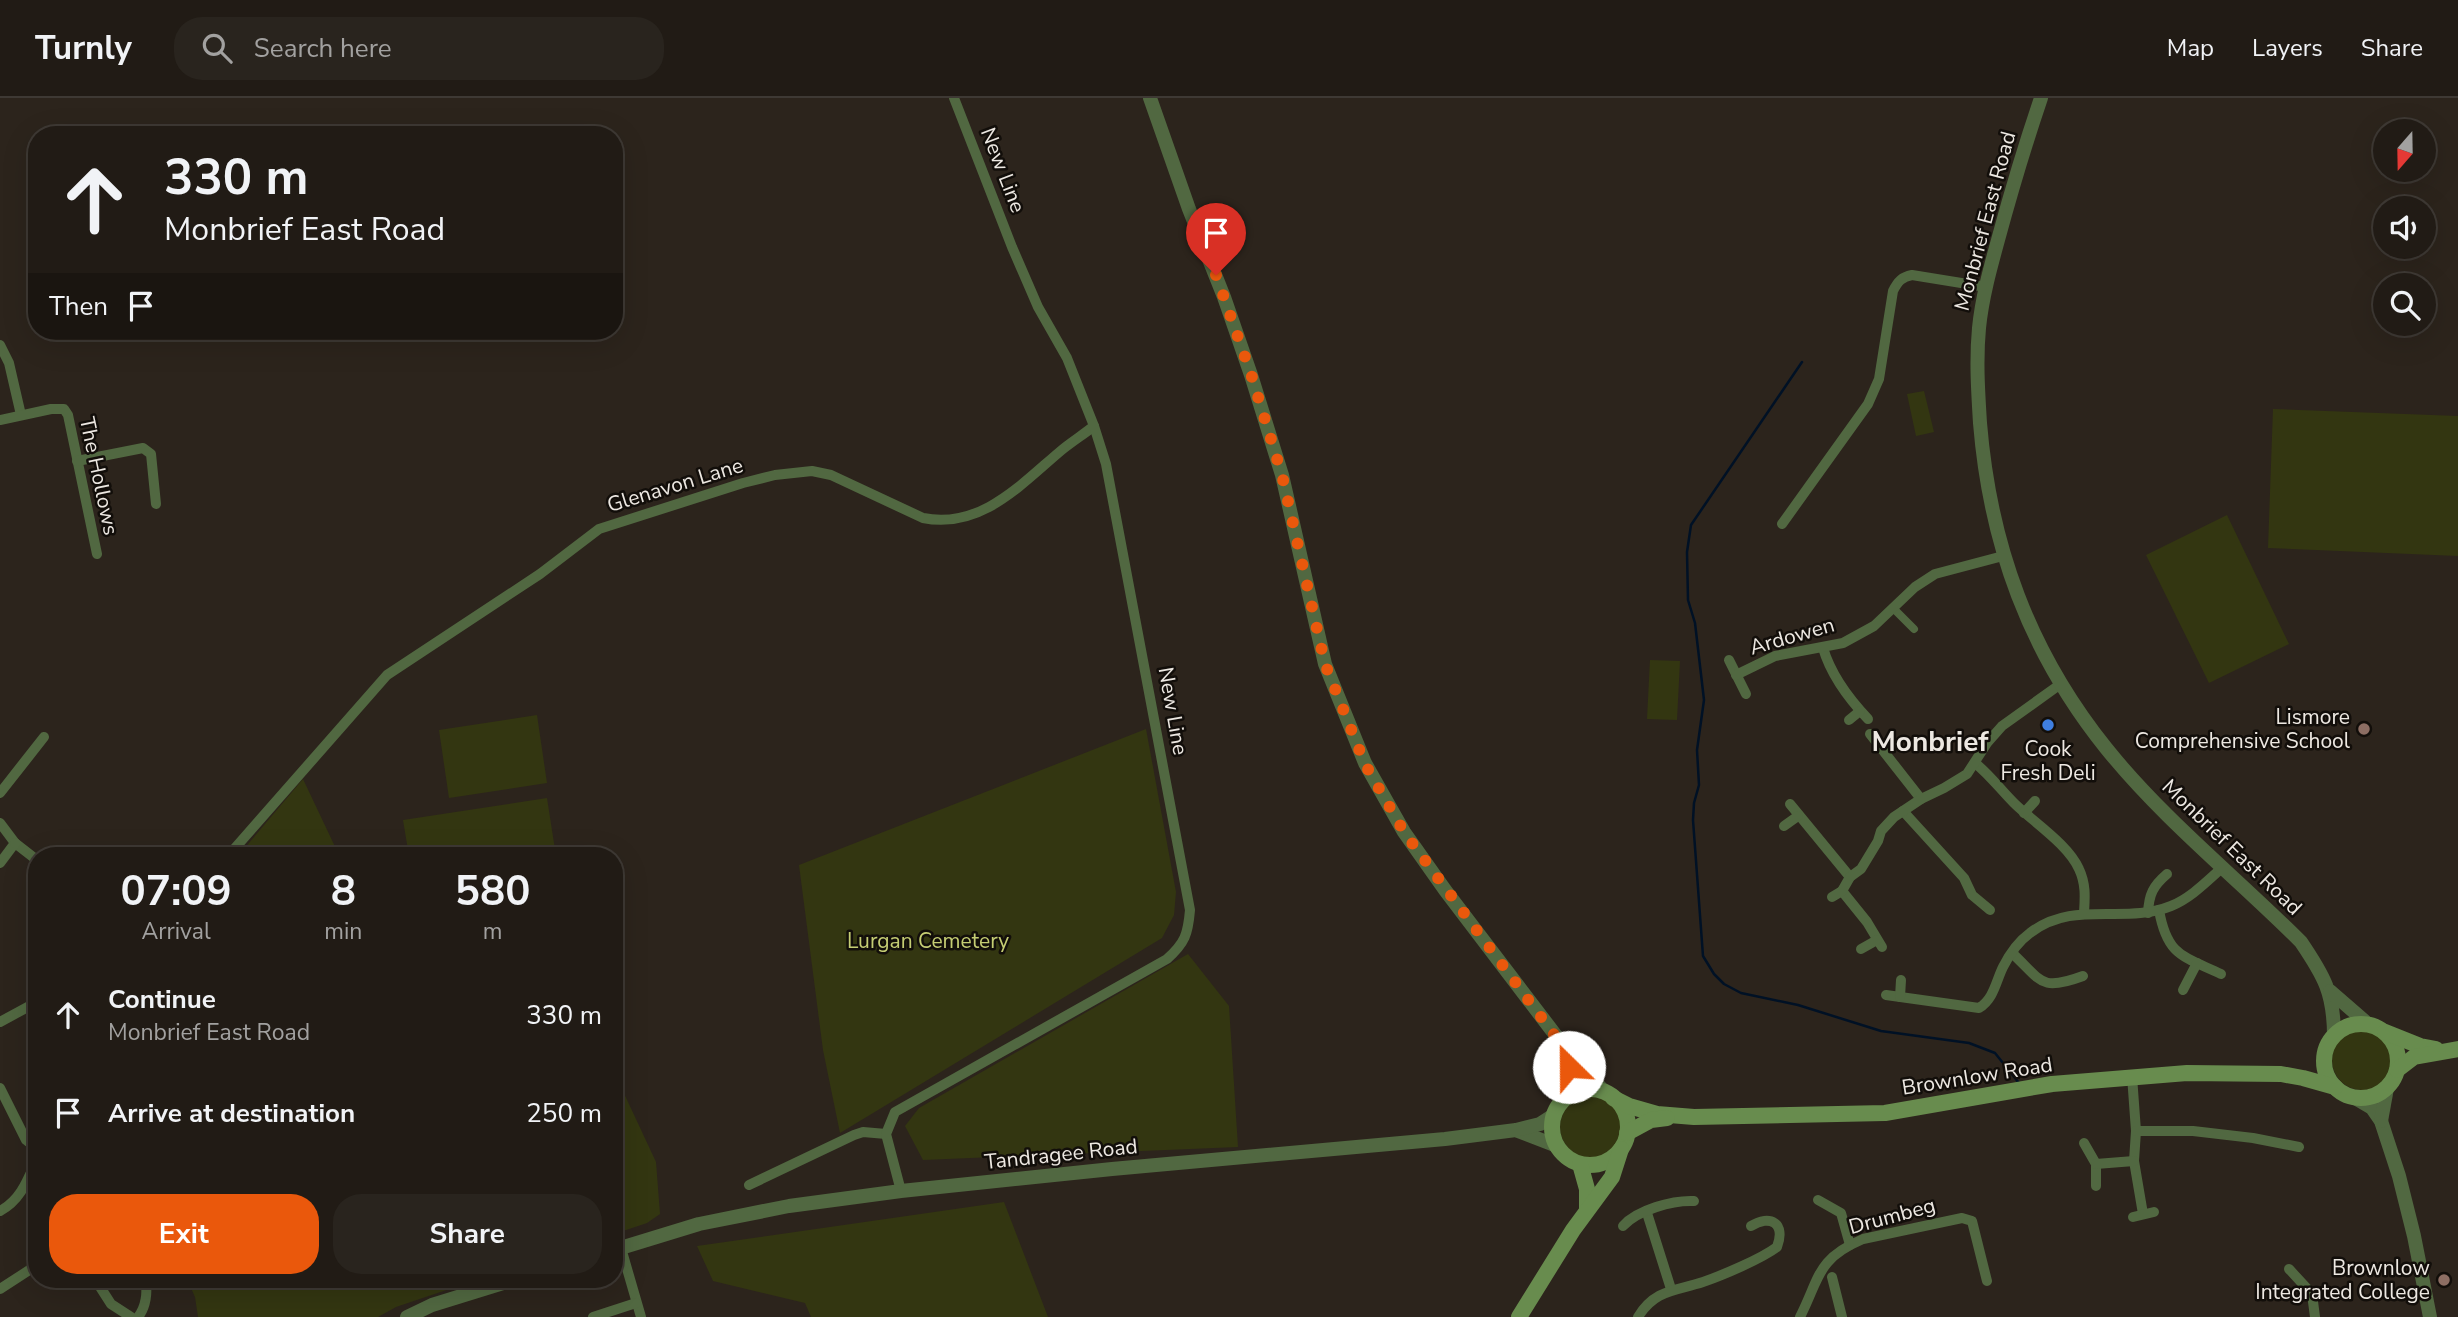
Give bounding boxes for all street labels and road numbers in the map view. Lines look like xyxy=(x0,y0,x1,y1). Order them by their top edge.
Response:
street label: New Line xyxy=(974,123,1032,217)
street label: Monbrief East Road xyxy=(1948,128,2022,314)
street label: The Hollows xyxy=(73,414,125,538)
street label: Glenavon Lane xyxy=(604,451,746,519)
street label: Ardowen xyxy=(1746,611,1838,661)
street label: New Line xyxy=(1151,665,1195,757)
street label: Monbrief East Road xyxy=(2156,773,2308,921)
street label: Brownlow Road xyxy=(1900,1050,2054,1102)
street label: Tandragee Road xyxy=(983,1132,1139,1176)
street label: Drumbeg xyxy=(1846,1191,1938,1241)

